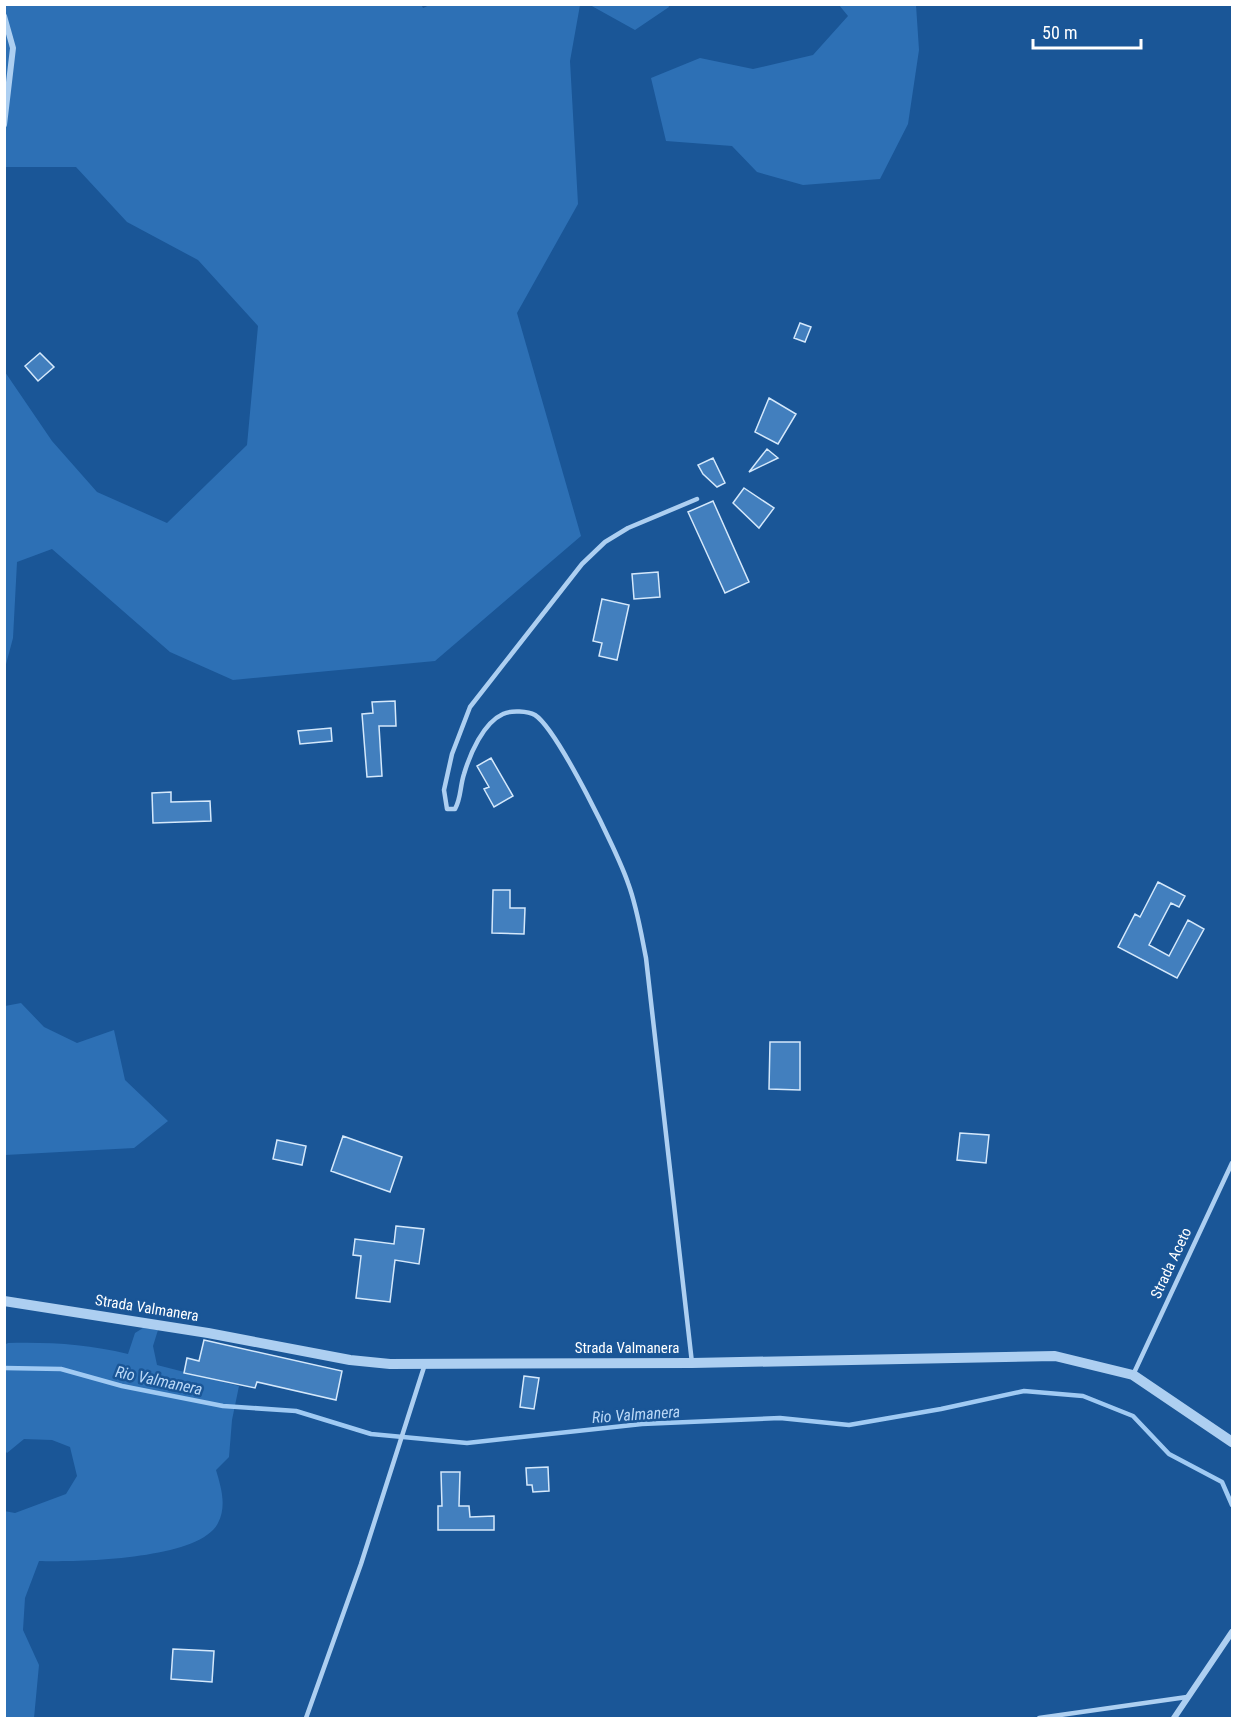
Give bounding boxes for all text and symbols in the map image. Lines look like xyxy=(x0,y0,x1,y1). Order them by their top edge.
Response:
scale bar xyxy=(1033,12,1141,50)
text: 50 m xyxy=(1042,22,1077,43)
street label: Strada Aceto xyxy=(1147,1225,1195,1301)
street label: Strada Valmanera xyxy=(94,1291,200,1325)
street label: Strada Valmanera xyxy=(575,1339,679,1357)
water label: Rio Valmanera xyxy=(114,1362,204,1399)
water label: Rio Valmanera xyxy=(591,1402,681,1427)

